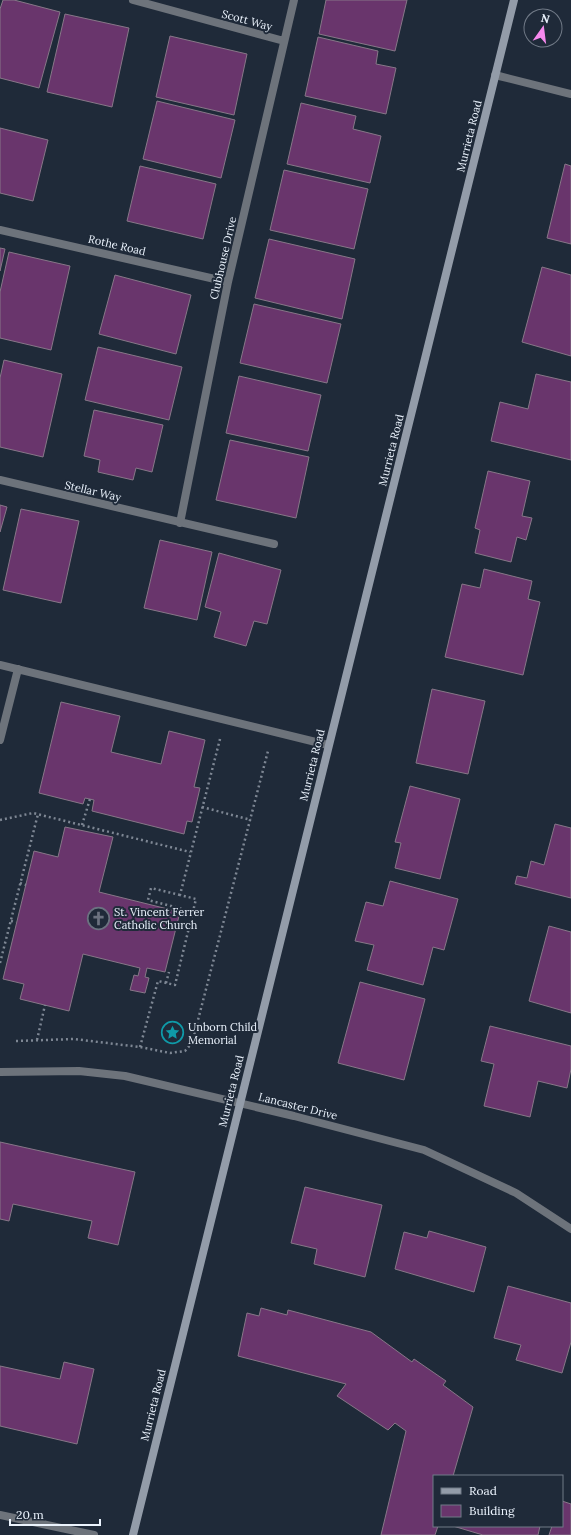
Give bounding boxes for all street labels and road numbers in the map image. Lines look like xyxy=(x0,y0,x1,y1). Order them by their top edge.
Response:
street label: Scott Way xyxy=(220,7,274,34)
street label: Murrieta Road xyxy=(453,98,485,173)
street label: Clubhouse Drive xyxy=(207,215,239,301)
street label: Rothe Road xyxy=(87,232,147,258)
street label: Murrieta Road xyxy=(375,412,407,487)
street label: Stellar Way xyxy=(63,478,123,504)
street label: Murrieta Road xyxy=(296,727,328,802)
street label: Murrieta Road xyxy=(215,1053,247,1128)
street label: Lancaster Drive xyxy=(257,1089,339,1123)
street label: Murrieta Road xyxy=(137,1367,169,1442)

